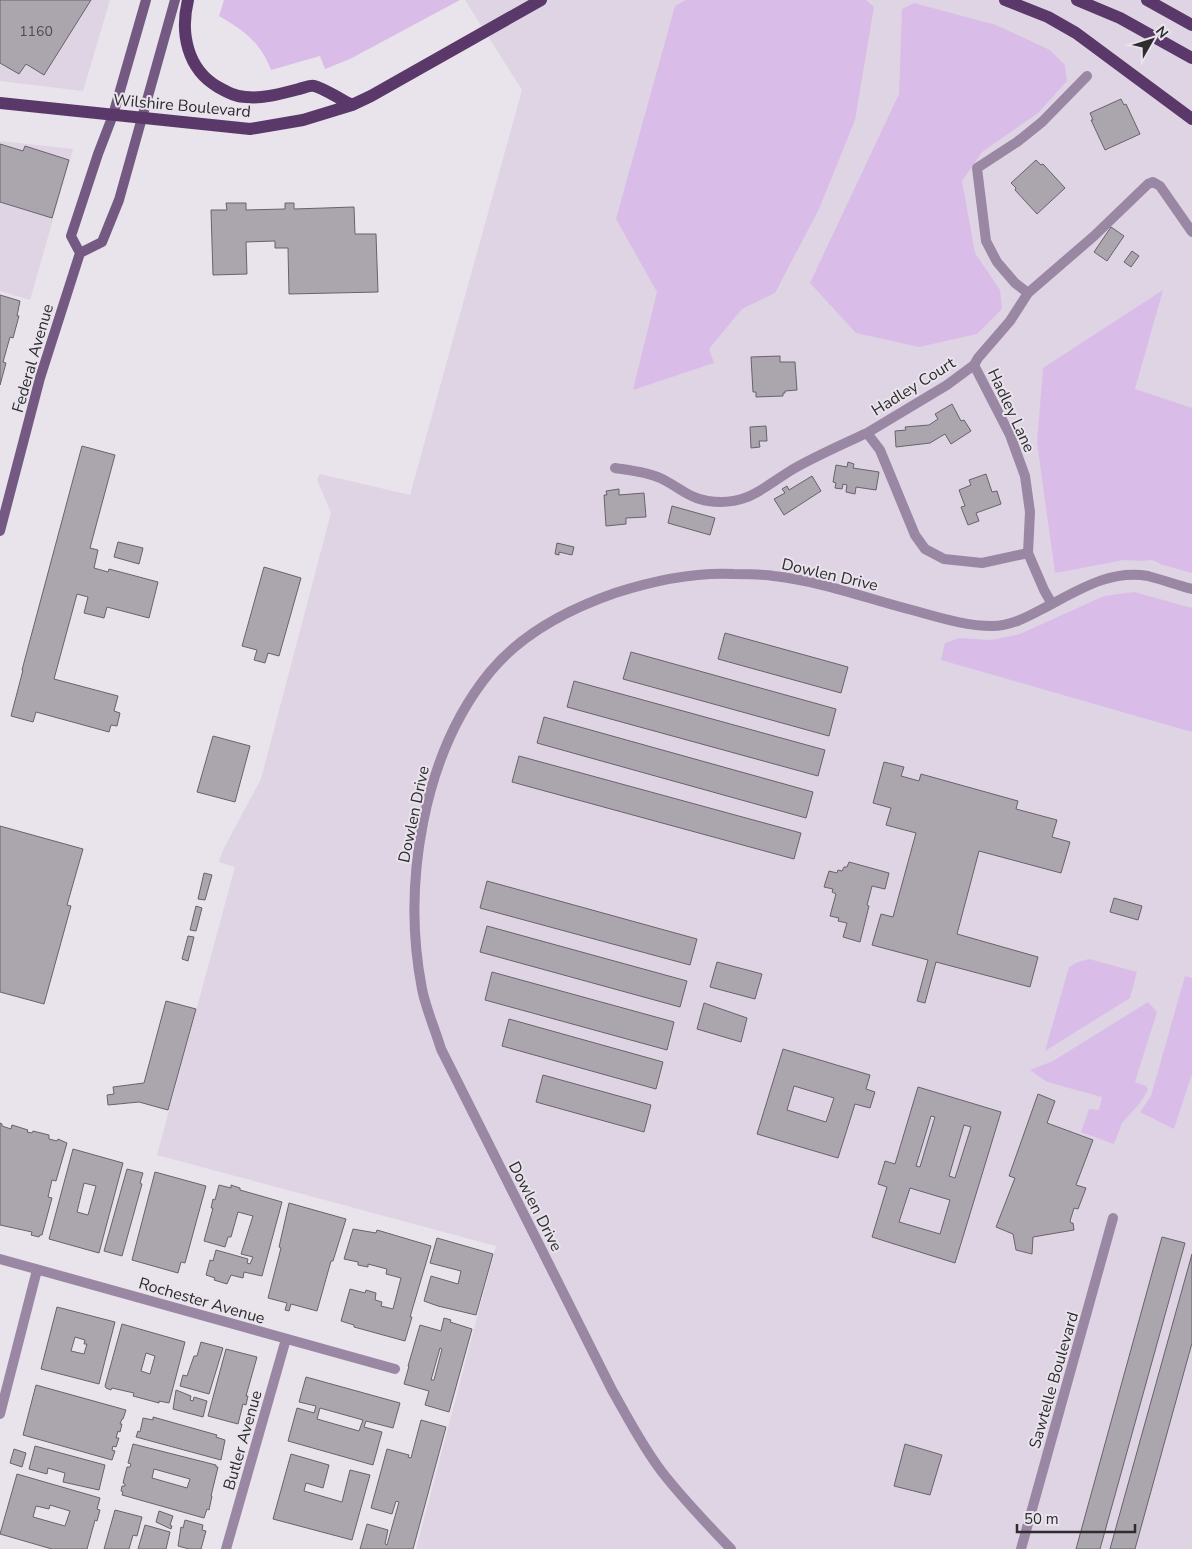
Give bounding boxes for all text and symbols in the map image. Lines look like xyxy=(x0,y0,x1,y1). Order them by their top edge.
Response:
north arrow xyxy=(1127,15,1177,65)
house number: 1160 xyxy=(19,22,53,41)
text: N xyxy=(1151,22,1172,42)
street label: Wilshire Boulevard xyxy=(112,89,252,123)
street label: Federal Avenue xyxy=(7,301,59,415)
street label: Hadley Court xyxy=(867,352,960,421)
street label: Hadley Lane xyxy=(982,365,1040,456)
street label: Dowlen Drive xyxy=(779,553,880,597)
street label: Dowlen Drive xyxy=(393,764,435,865)
street label: Dowlen Drive xyxy=(503,1158,567,1255)
street label: Rochester Avenue xyxy=(136,1272,267,1330)
street label: Sawtelle Boulevard xyxy=(1024,1309,1084,1451)
street label: Butler Avenue xyxy=(218,1388,268,1493)
scale bar xyxy=(1017,1502,1134,1534)
text: 50 m xyxy=(1024,1509,1059,1529)

